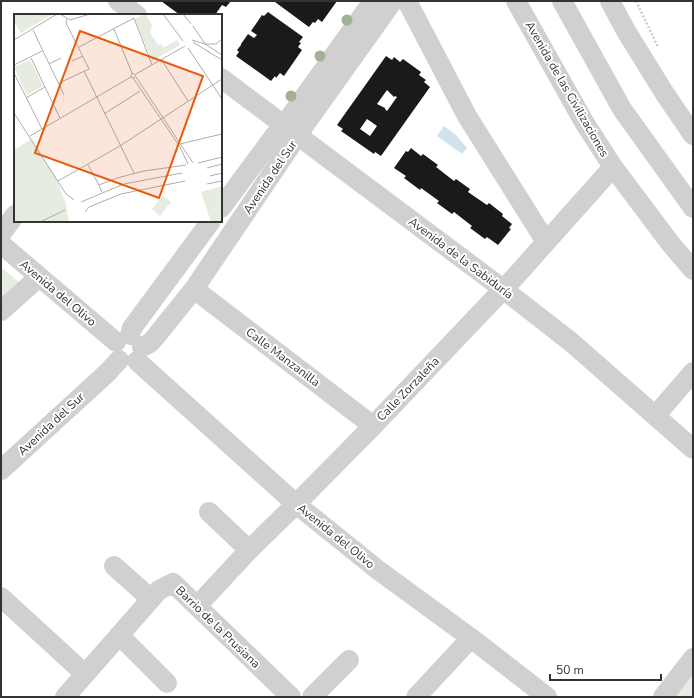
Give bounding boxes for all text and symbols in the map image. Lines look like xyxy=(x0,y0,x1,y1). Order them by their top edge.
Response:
inset map xyxy=(14,14,222,222)
street label: Avenida de las Civilizaciones xyxy=(522,18,613,160)
street label: Avenida del Sur xyxy=(239,137,301,217)
street label: Avenida de la Sabiduría xyxy=(405,213,517,303)
street label: Avenida del Olivo xyxy=(16,256,100,330)
street label: Calle Manzanilla xyxy=(243,324,323,390)
street label: Calle Zorzaleña xyxy=(373,353,443,425)
street label: Avenida del Sur xyxy=(14,389,88,459)
street label: Avenida del Olivo xyxy=(294,500,378,572)
street label: Barrio de la Prusiana xyxy=(172,582,264,672)
scale bar xyxy=(550,656,661,682)
text: 50 m xyxy=(556,662,584,678)

